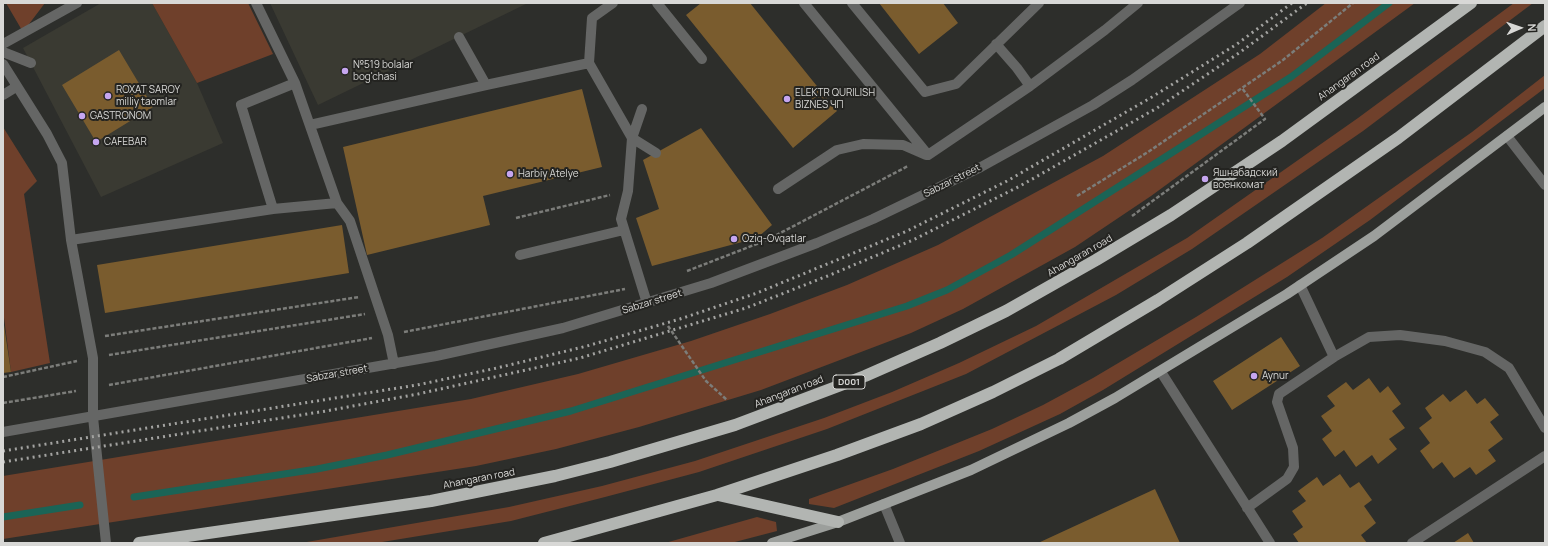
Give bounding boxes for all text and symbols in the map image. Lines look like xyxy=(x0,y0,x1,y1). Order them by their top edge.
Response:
north arrow xyxy=(1500,8,1540,48)
text: N xyxy=(1525,23,1540,32)
street label: Ahangaran road xyxy=(1316,51,1382,103)
place label: №519 bolalar bog'chasi xyxy=(353,59,413,82)
marker: №519 bolalar bog'chasi xyxy=(340,66,350,76)
place label: ROXAT SAROY milliy taomlar xyxy=(116,84,180,108)
place label: ELEKTR QURILISH BIZNES ЧП xyxy=(795,87,875,110)
marker: ROXAT SAROY milliy taomlar xyxy=(103,91,113,101)
marker: ELEKTR QURILISH BIZNES ЧП xyxy=(782,94,792,104)
place label: GASTRONOM xyxy=(90,110,151,122)
marker: GASTRONOM xyxy=(77,111,87,121)
place label: CAFEBAR xyxy=(104,136,147,148)
marker: CAFEBAR xyxy=(91,137,101,147)
street label: Sabzar street xyxy=(922,162,982,200)
place label: Яшнабадский военкомат xyxy=(1213,167,1278,190)
place label: Harbiy Atelye xyxy=(518,168,579,180)
marker: Harbiy Atelye xyxy=(505,169,515,179)
marker: Яшнабадский военкомат xyxy=(1200,174,1210,184)
place label: Oziq-Ovqatlar xyxy=(742,233,806,245)
street label: Ahangaran road xyxy=(1045,233,1115,279)
marker: Oziq-Ovqatlar xyxy=(729,234,739,244)
street label: Sabzar street xyxy=(621,287,683,317)
street label: Sabzar street xyxy=(305,363,369,385)
place label: Aynur xyxy=(1262,370,1289,382)
marker: Aynur xyxy=(1249,371,1259,381)
street label: Ahangaran road xyxy=(753,373,825,411)
road number: D001 xyxy=(833,375,865,389)
street label: Ahangaran road xyxy=(442,466,516,492)

